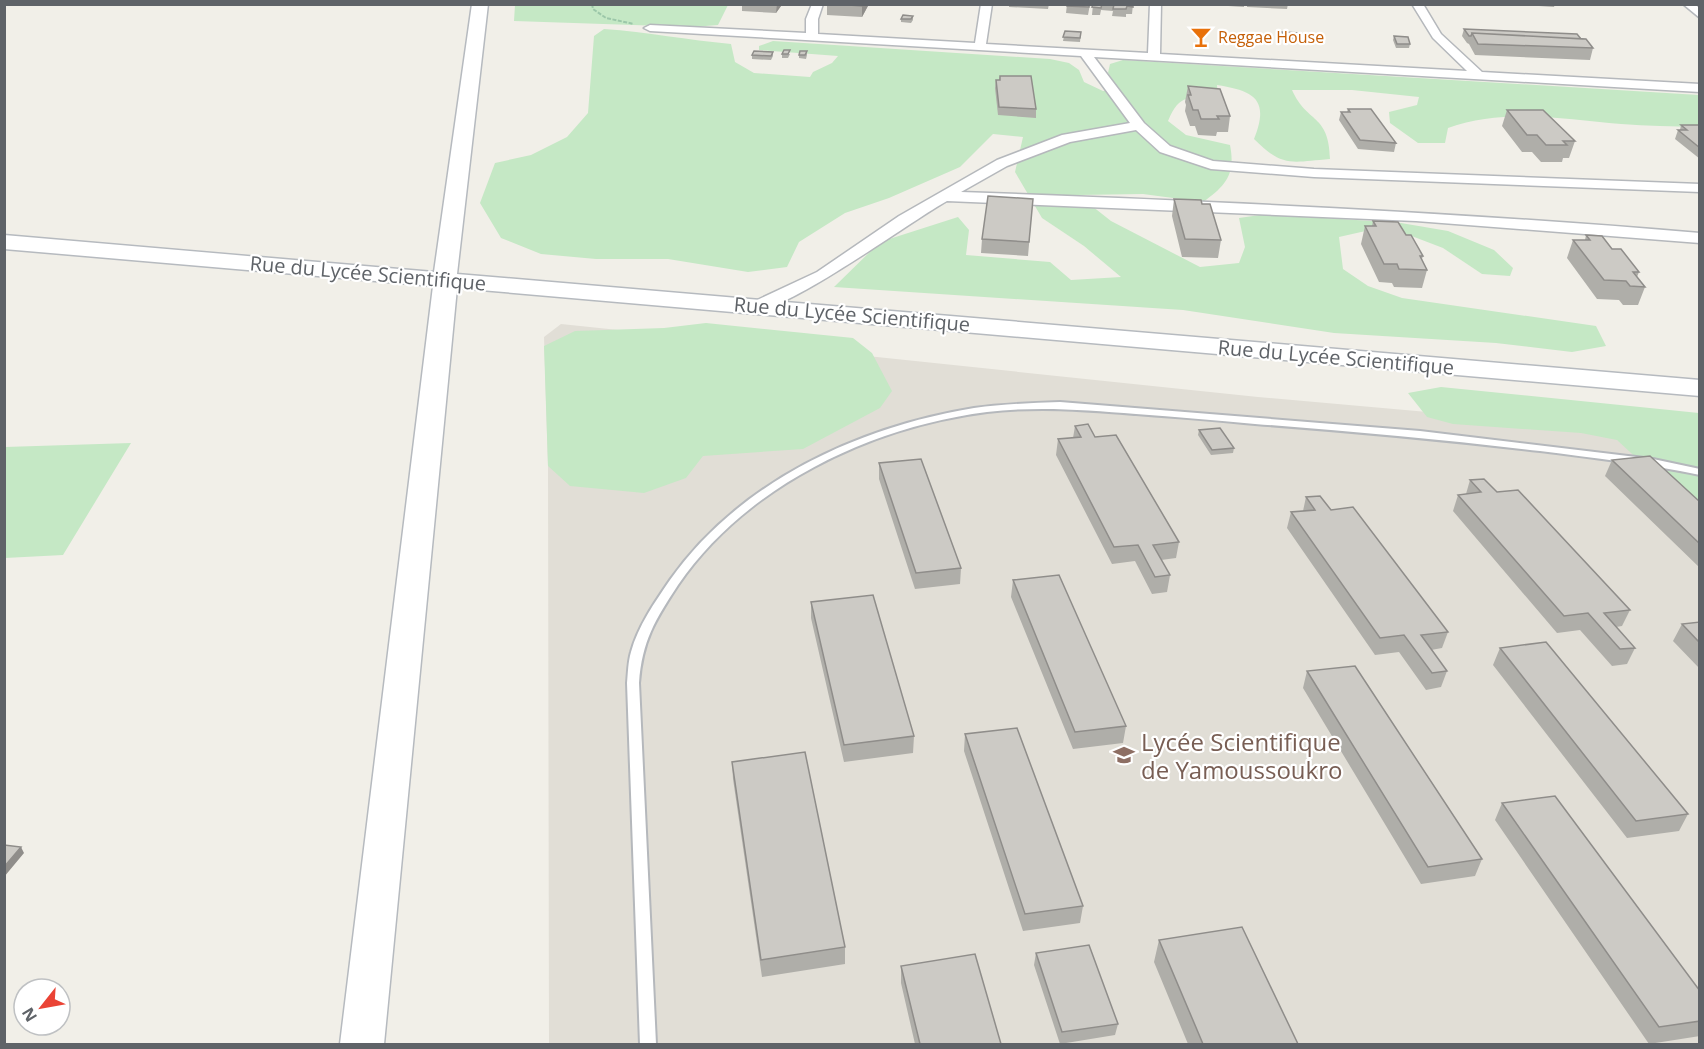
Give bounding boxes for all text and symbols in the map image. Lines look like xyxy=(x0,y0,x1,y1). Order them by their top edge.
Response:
bar icon: Reggae House xyxy=(1189,25,1213,49)
place label: Reggae House xyxy=(1218,26,1324,48)
street label: Rue du Lycée Scientifique xyxy=(249,249,487,297)
street label: Rue du Lycée Scientifique xyxy=(733,290,971,338)
street label: Rue du Lycée Scientifique xyxy=(1217,333,1455,381)
place label: Lycée Scientifique de Yamoussoukro xyxy=(1141,725,1342,786)
school or university icon: Lycée Scientifique de Yamoussoukro xyxy=(1112,743,1136,767)
north arrow xyxy=(12,977,72,1037)
text: N xyxy=(16,1003,42,1026)

